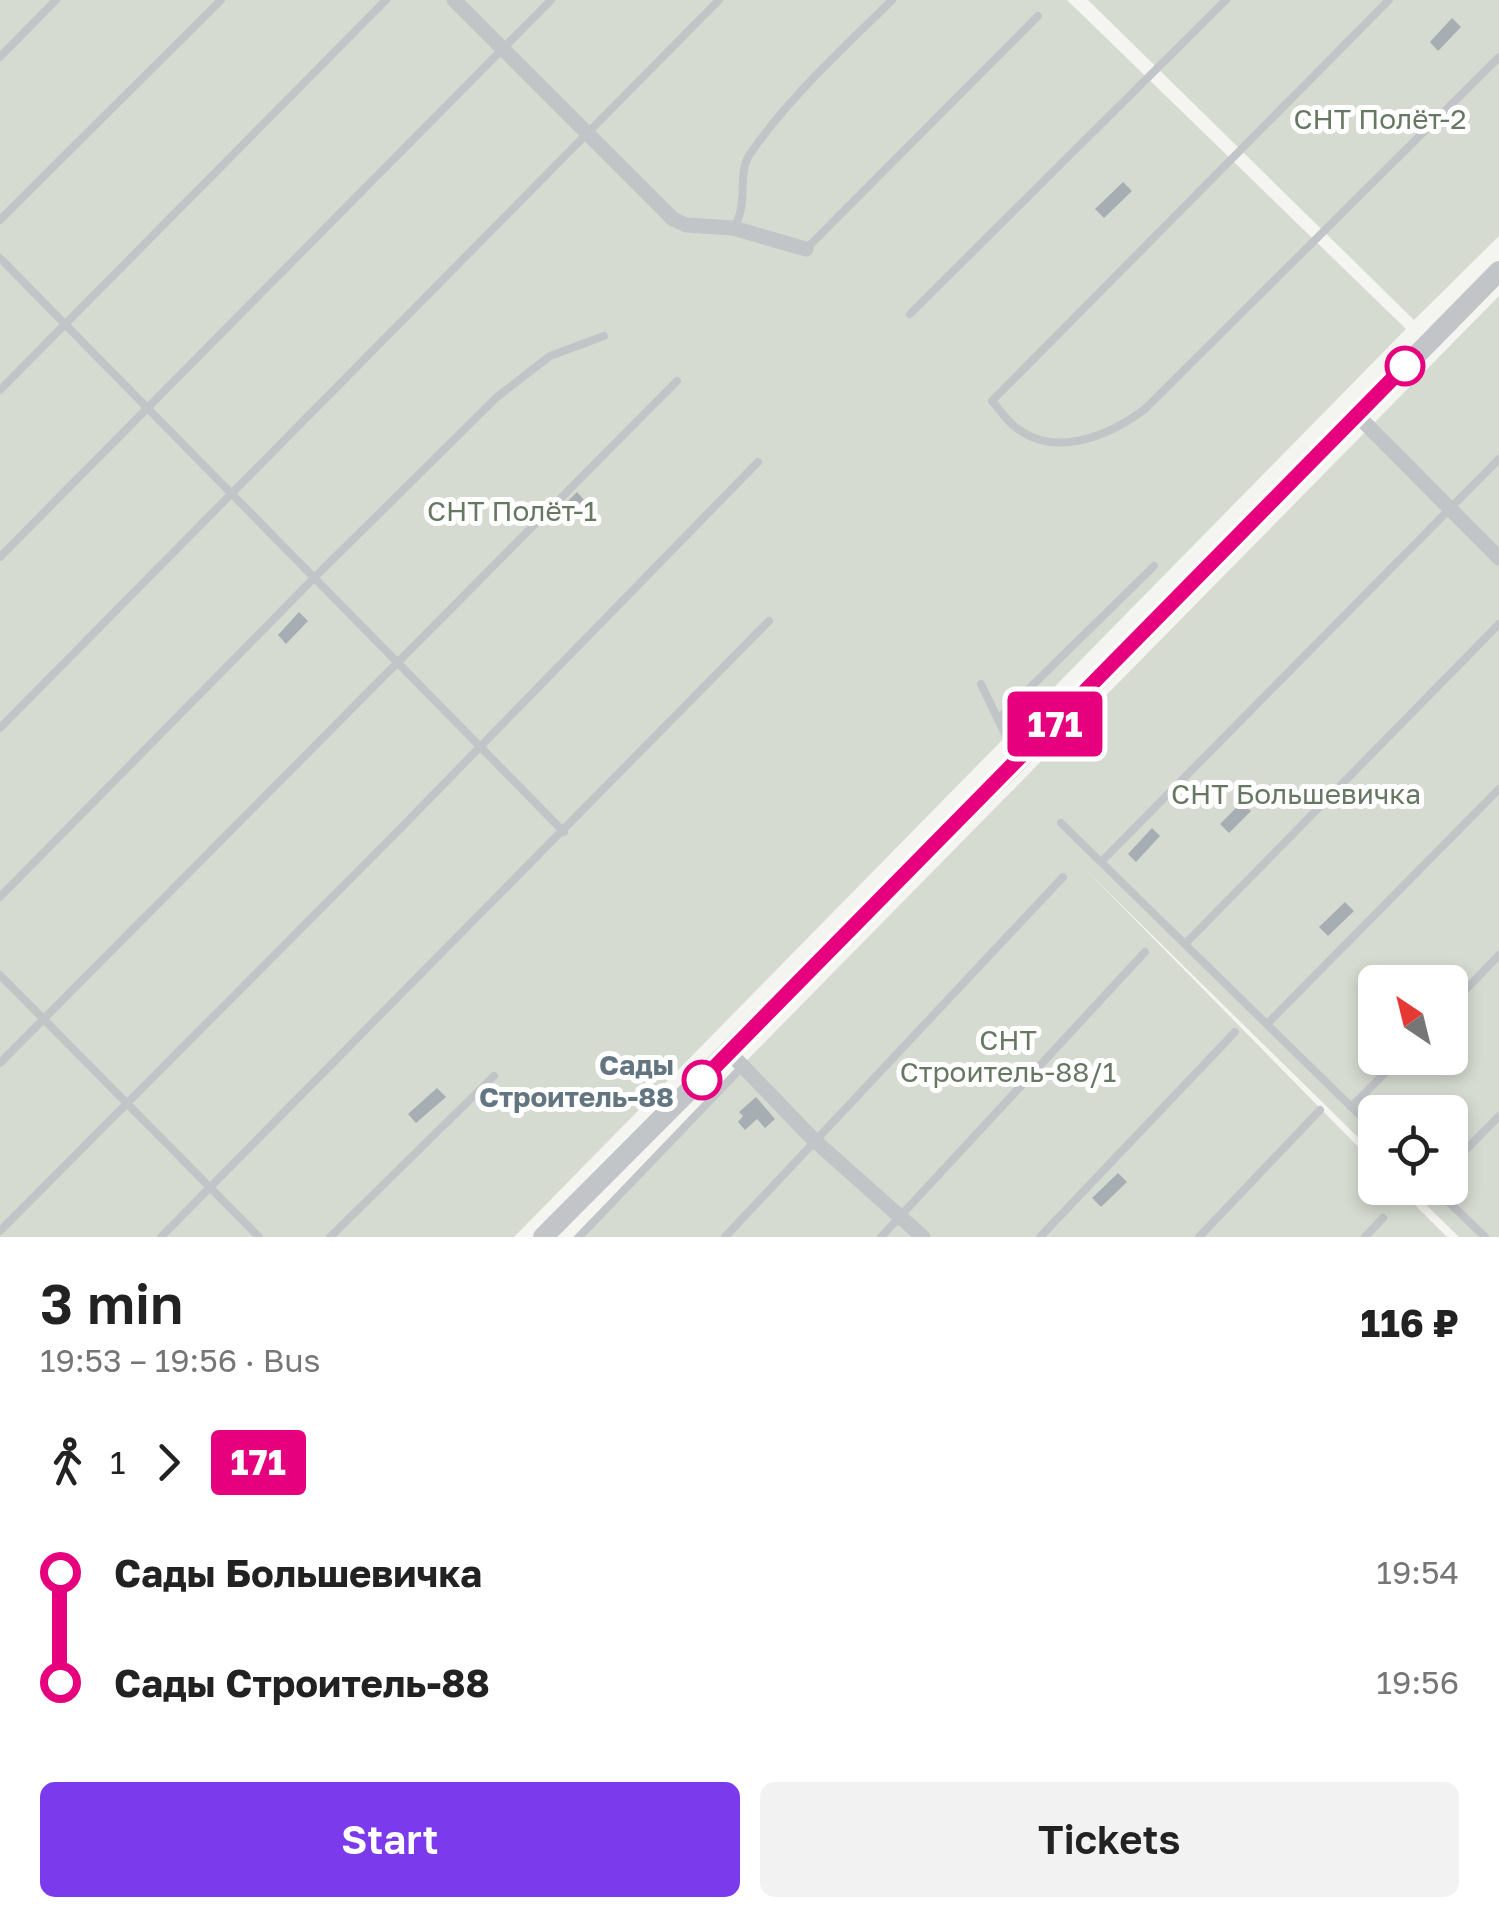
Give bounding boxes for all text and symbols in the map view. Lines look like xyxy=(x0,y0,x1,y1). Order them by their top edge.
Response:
park label: СНТ Полёт-2 xyxy=(1294,102,1466,135)
unlabelled marker xyxy=(1386,347,1424,385)
park label: СНТ Полёт-1 xyxy=(427,494,597,527)
line badge: 171 xyxy=(998,692,1112,756)
text: 171 xyxy=(1027,703,1083,745)
park label: СНТ Большевичка xyxy=(1171,777,1421,810)
north arrow xyxy=(1358,965,1468,1075)
map controls xyxy=(1358,965,1468,1205)
park label: СНТ Строитель-88/1 xyxy=(900,1023,1116,1088)
place label: Сады Строитель-88 xyxy=(479,1048,674,1113)
marker: Сады Строитель-88 xyxy=(683,1061,721,1099)
button: locate xyxy=(1358,1095,1468,1205)
text: 3 min xyxy=(40,1270,183,1336)
text: 116 ₽ xyxy=(1361,1300,1459,1345)
text: 19:53 – 19:56 · Bus xyxy=(40,1341,320,1379)
icon: walk xyxy=(40,1435,95,1490)
icon: forward xyxy=(141,1435,196,1490)
text: 171 xyxy=(231,1441,286,1483)
text: 1 xyxy=(110,1443,126,1481)
text: Сады Большевичка xyxy=(114,1550,482,1595)
text: 19:54 xyxy=(1376,1553,1459,1591)
text: Сады Строитель-88 xyxy=(114,1660,490,1705)
text: 19:56 xyxy=(1377,1663,1459,1701)
button: Start xyxy=(40,1782,740,1897)
button: Tickets xyxy=(760,1782,1459,1897)

